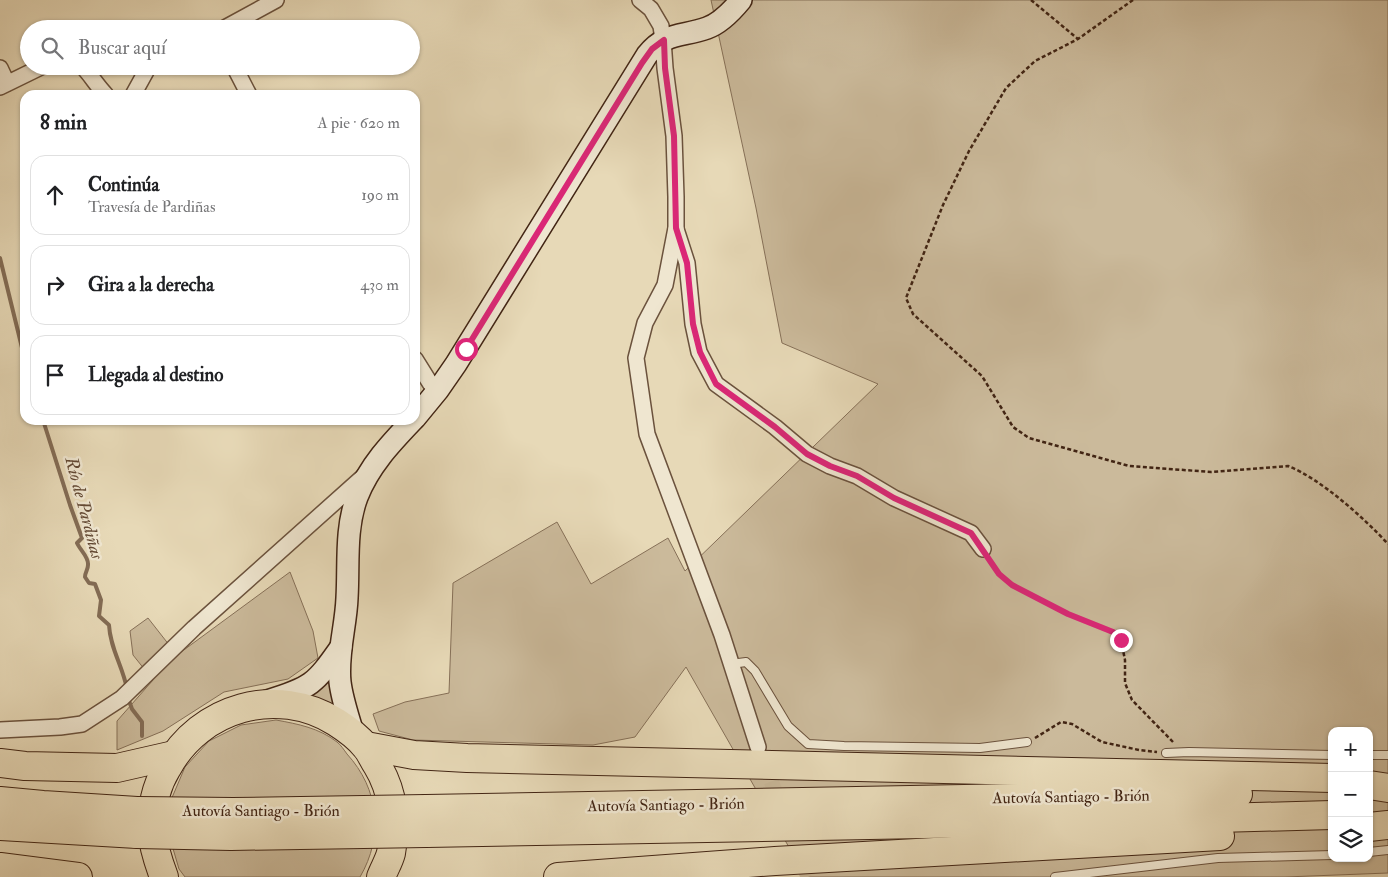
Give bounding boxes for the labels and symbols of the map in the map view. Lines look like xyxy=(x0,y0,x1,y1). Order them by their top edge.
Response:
route start xyxy=(455,338,478,361)
water label: Río de Pardiñas xyxy=(59,453,109,563)
route end xyxy=(1110,629,1133,652)
street label: Autovía Santiago - Brión xyxy=(991,786,1150,808)
street label: Autovía Santiago - Brión xyxy=(586,794,745,816)
street label: Autovía Santiago - Brión xyxy=(181,801,340,821)

